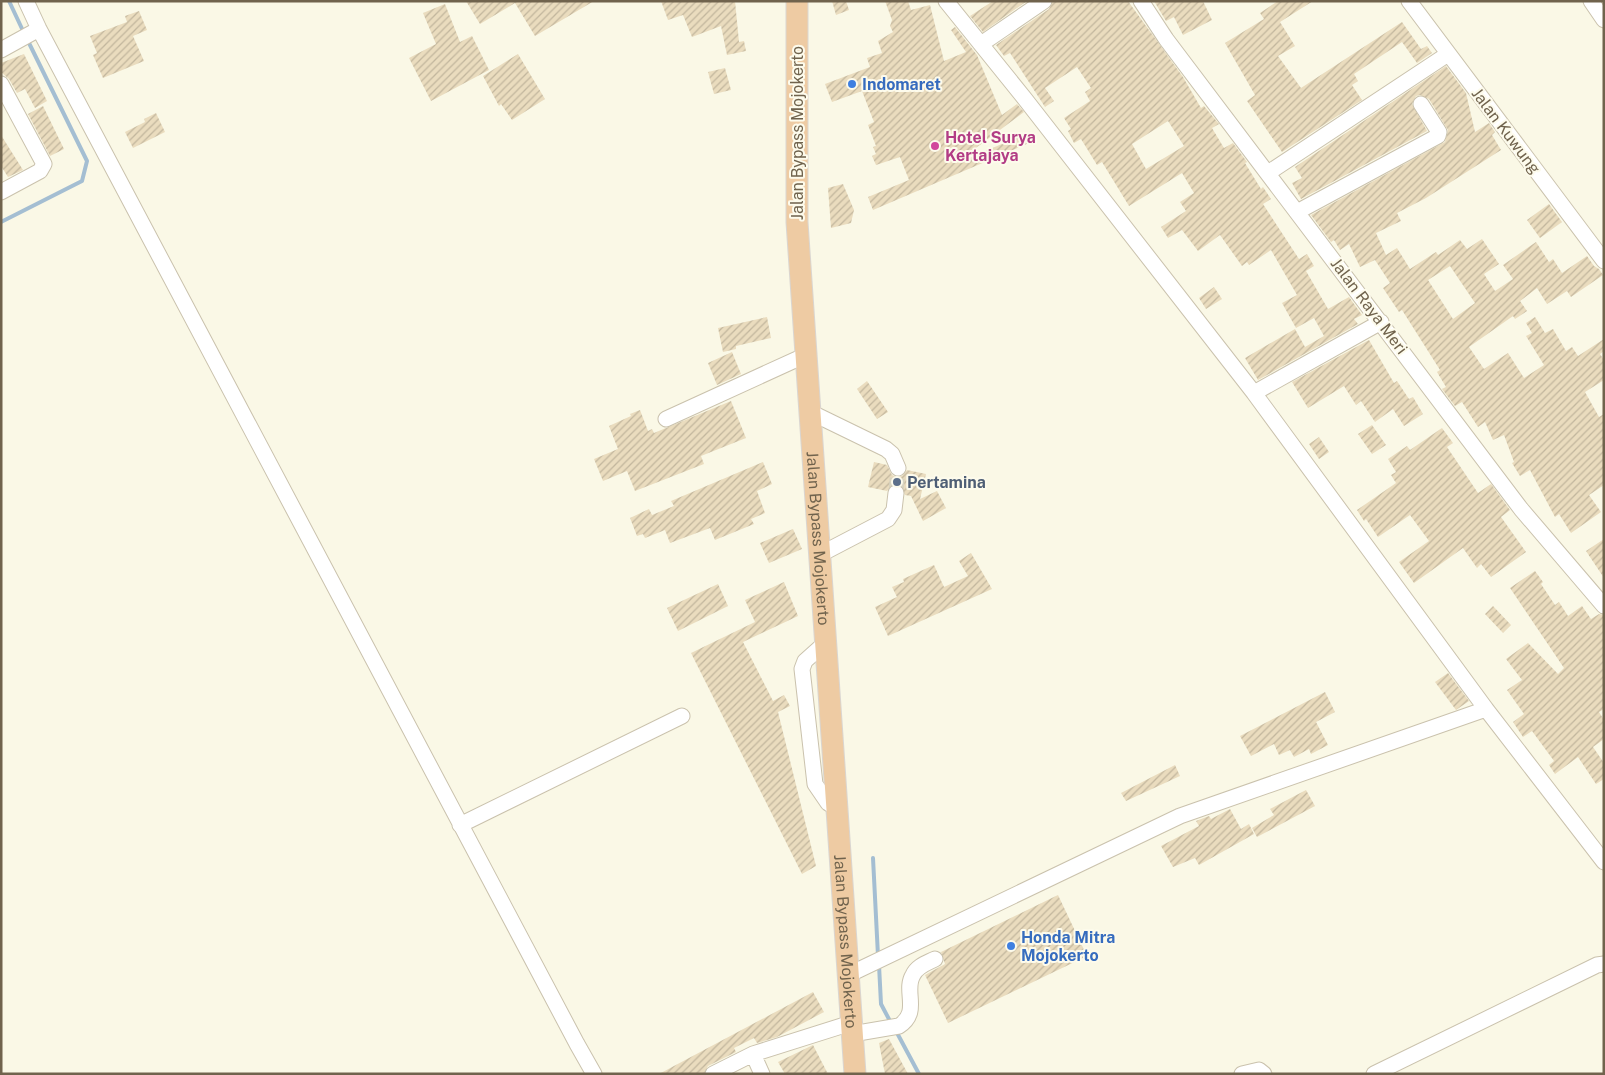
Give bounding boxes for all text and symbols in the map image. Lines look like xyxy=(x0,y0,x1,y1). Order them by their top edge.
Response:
street label: Jalan Bypass Mojokerto xyxy=(788,46,807,220)
place label: Indomaret xyxy=(862,75,941,94)
marker: Indomaret xyxy=(846,78,858,90)
street label: Jalan Kuwung xyxy=(1468,84,1544,178)
place label: Hotel Surya Kertajaya xyxy=(945,128,1036,165)
marker: Hotel Surya Kertajaya xyxy=(929,140,941,152)
street label: Jalan Raya Meri xyxy=(1327,254,1411,358)
street label: Jalan Bypass Mojokerto xyxy=(803,451,834,626)
place label: Pertamina xyxy=(907,473,986,492)
marker: Pertamina xyxy=(891,476,903,488)
street label: Jalan Bypass Mojokerto xyxy=(831,854,861,1029)
place label: Honda Mitra Mojokerto xyxy=(1021,928,1115,965)
marker: Honda Mitra Mojokerto xyxy=(1005,940,1017,952)

